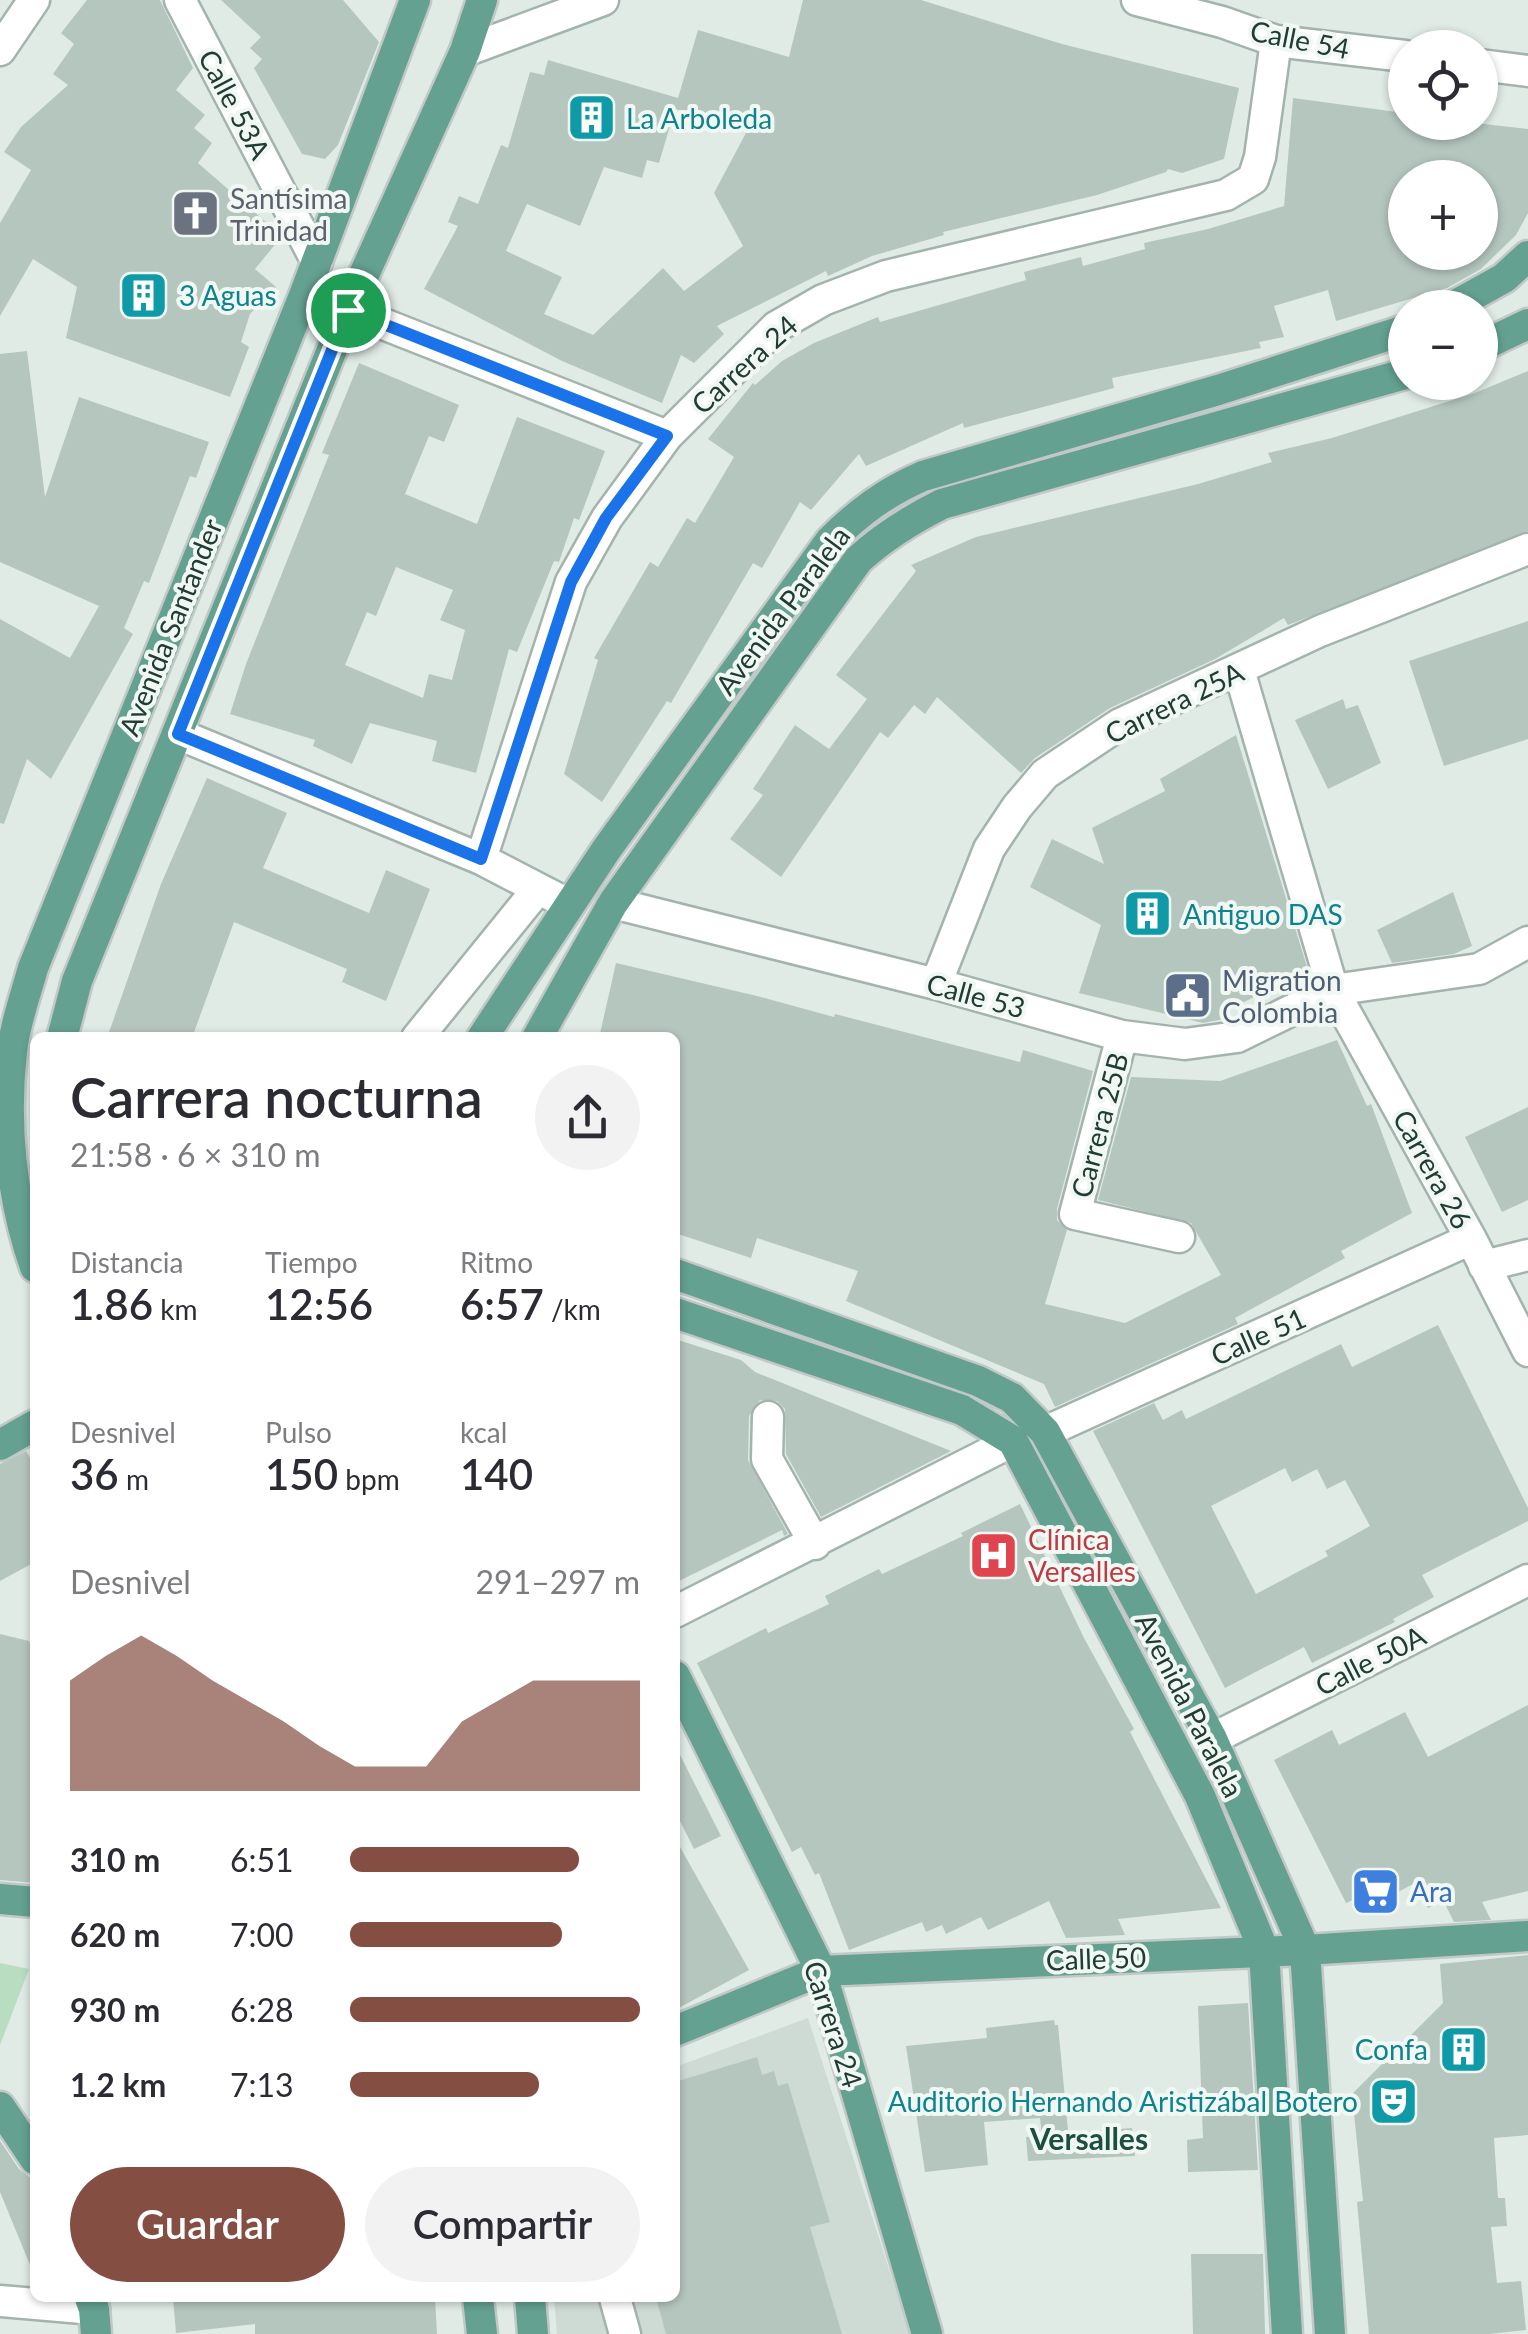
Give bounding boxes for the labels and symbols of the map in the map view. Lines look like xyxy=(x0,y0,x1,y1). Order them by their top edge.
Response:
street label: Calle 54 xyxy=(1248,13,1352,65)
street label: Calle 53A xyxy=(192,43,278,165)
building icon: La Arboleda xyxy=(565,92,617,144)
place label: La Arboleda xyxy=(626,101,772,135)
place label: Santísima Trinidad xyxy=(230,181,347,247)
church icon: Santísima Trinidad xyxy=(169,188,221,240)
pin xyxy=(306,268,391,353)
building icon: 3 Aguas xyxy=(118,269,170,321)
place label: 3 Aguas xyxy=(179,278,277,312)
street label: Carrera 24 xyxy=(684,308,804,420)
street label: Avenida Santander xyxy=(111,514,229,740)
street label: Avenida Paralela xyxy=(708,519,856,701)
street label: Carrera 25A xyxy=(1099,654,1249,750)
building icon: Antiguo DAS xyxy=(1122,888,1174,940)
place label: Antiguo DAS xyxy=(1183,897,1343,931)
place label: Migration Colombia xyxy=(1222,963,1342,1029)
street label: Calle 53 xyxy=(923,966,1029,1024)
public building icon: Migration Colombia xyxy=(1161,970,1213,1022)
street label: Carrera 25B xyxy=(1063,1049,1135,1201)
street label: Carrera 26 xyxy=(1386,1104,1480,1234)
street label: Calle 51 xyxy=(1205,1300,1311,1372)
place label: Clínica Versalles xyxy=(1028,1522,1136,1588)
hospital icon: Clínica Versalles xyxy=(967,1529,1019,1581)
street label: Avenida Paralela xyxy=(1129,1607,1251,1803)
street label: Calle 50A xyxy=(1309,1618,1431,1702)
supermarket icon: Ara xyxy=(1349,1865,1401,1917)
place label: Ara xyxy=(1410,1874,1453,1908)
street label: Calle 50 xyxy=(1045,1939,1147,1977)
street label: Carrera 24 xyxy=(798,1957,870,2091)
building icon: Confa xyxy=(1437,2023,1489,2075)
place label: Confa xyxy=(1355,2032,1428,2066)
theatre icon: Auditorio Hernando Aristizábal Botero xyxy=(1367,2075,1419,2127)
place label: Auditorio Hernando Aristizábal Botero xyxy=(888,2084,1358,2118)
district label: Versalles xyxy=(1029,2120,1148,2156)

